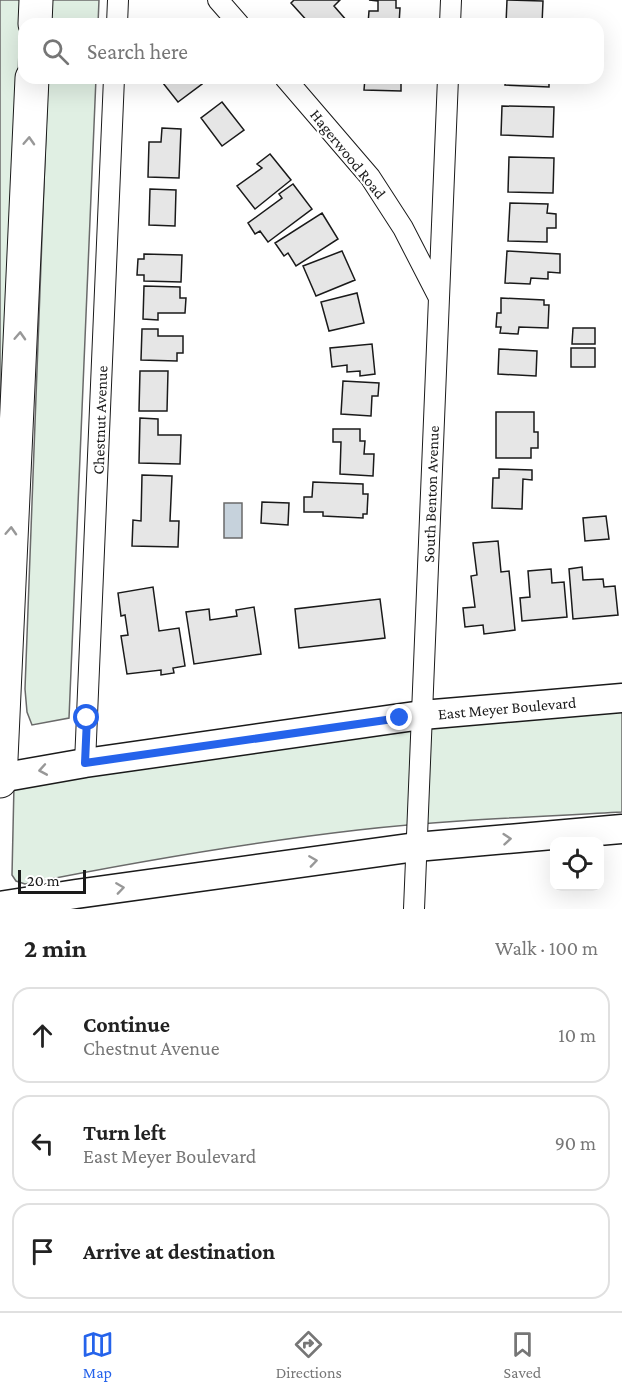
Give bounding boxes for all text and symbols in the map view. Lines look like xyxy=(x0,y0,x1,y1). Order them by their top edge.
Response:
search box xyxy=(18,18,604,84)
icon: search xyxy=(39,35,72,68)
text: Search here xyxy=(87,39,188,64)
street label: Hagerwood Road xyxy=(306,106,389,203)
one-way arrow xyxy=(23,137,36,146)
one-way arrow xyxy=(14,332,27,341)
street label: Chestnut Avenue xyxy=(90,365,110,475)
street label: South Benton Avenue xyxy=(420,425,442,563)
one-way arrow xyxy=(5,527,18,536)
street label: East Meyer Boulevard xyxy=(437,693,577,724)
route start xyxy=(73,704,99,730)
route end xyxy=(386,704,412,730)
one-way arrow xyxy=(39,763,49,776)
one-way arrow xyxy=(502,833,511,846)
map controls xyxy=(550,837,604,891)
button: locate xyxy=(550,837,604,891)
one-way arrow xyxy=(309,855,318,868)
scale bar xyxy=(18,867,86,894)
text: 20 m xyxy=(27,872,60,889)
one-way arrow xyxy=(115,882,125,894)
text: 2 min xyxy=(24,934,87,963)
text: Walk · 100 m xyxy=(495,937,598,959)
text: Continue xyxy=(83,1012,170,1037)
icon: ahead xyxy=(26,1019,59,1052)
text: 10 m xyxy=(558,1024,596,1046)
text: Chestnut Avenue xyxy=(83,1037,219,1059)
text: Turn left xyxy=(83,1120,166,1145)
icon: left xyxy=(26,1127,59,1160)
text: 90 m xyxy=(555,1132,596,1154)
text: East Meyer Boulevard xyxy=(83,1145,256,1167)
icon: arrive xyxy=(26,1235,59,1268)
text: Arrive at destination xyxy=(83,1239,275,1264)
tab: Map xyxy=(81,1328,114,1381)
tab: Directions xyxy=(276,1328,342,1381)
tab: Saved xyxy=(504,1328,541,1381)

